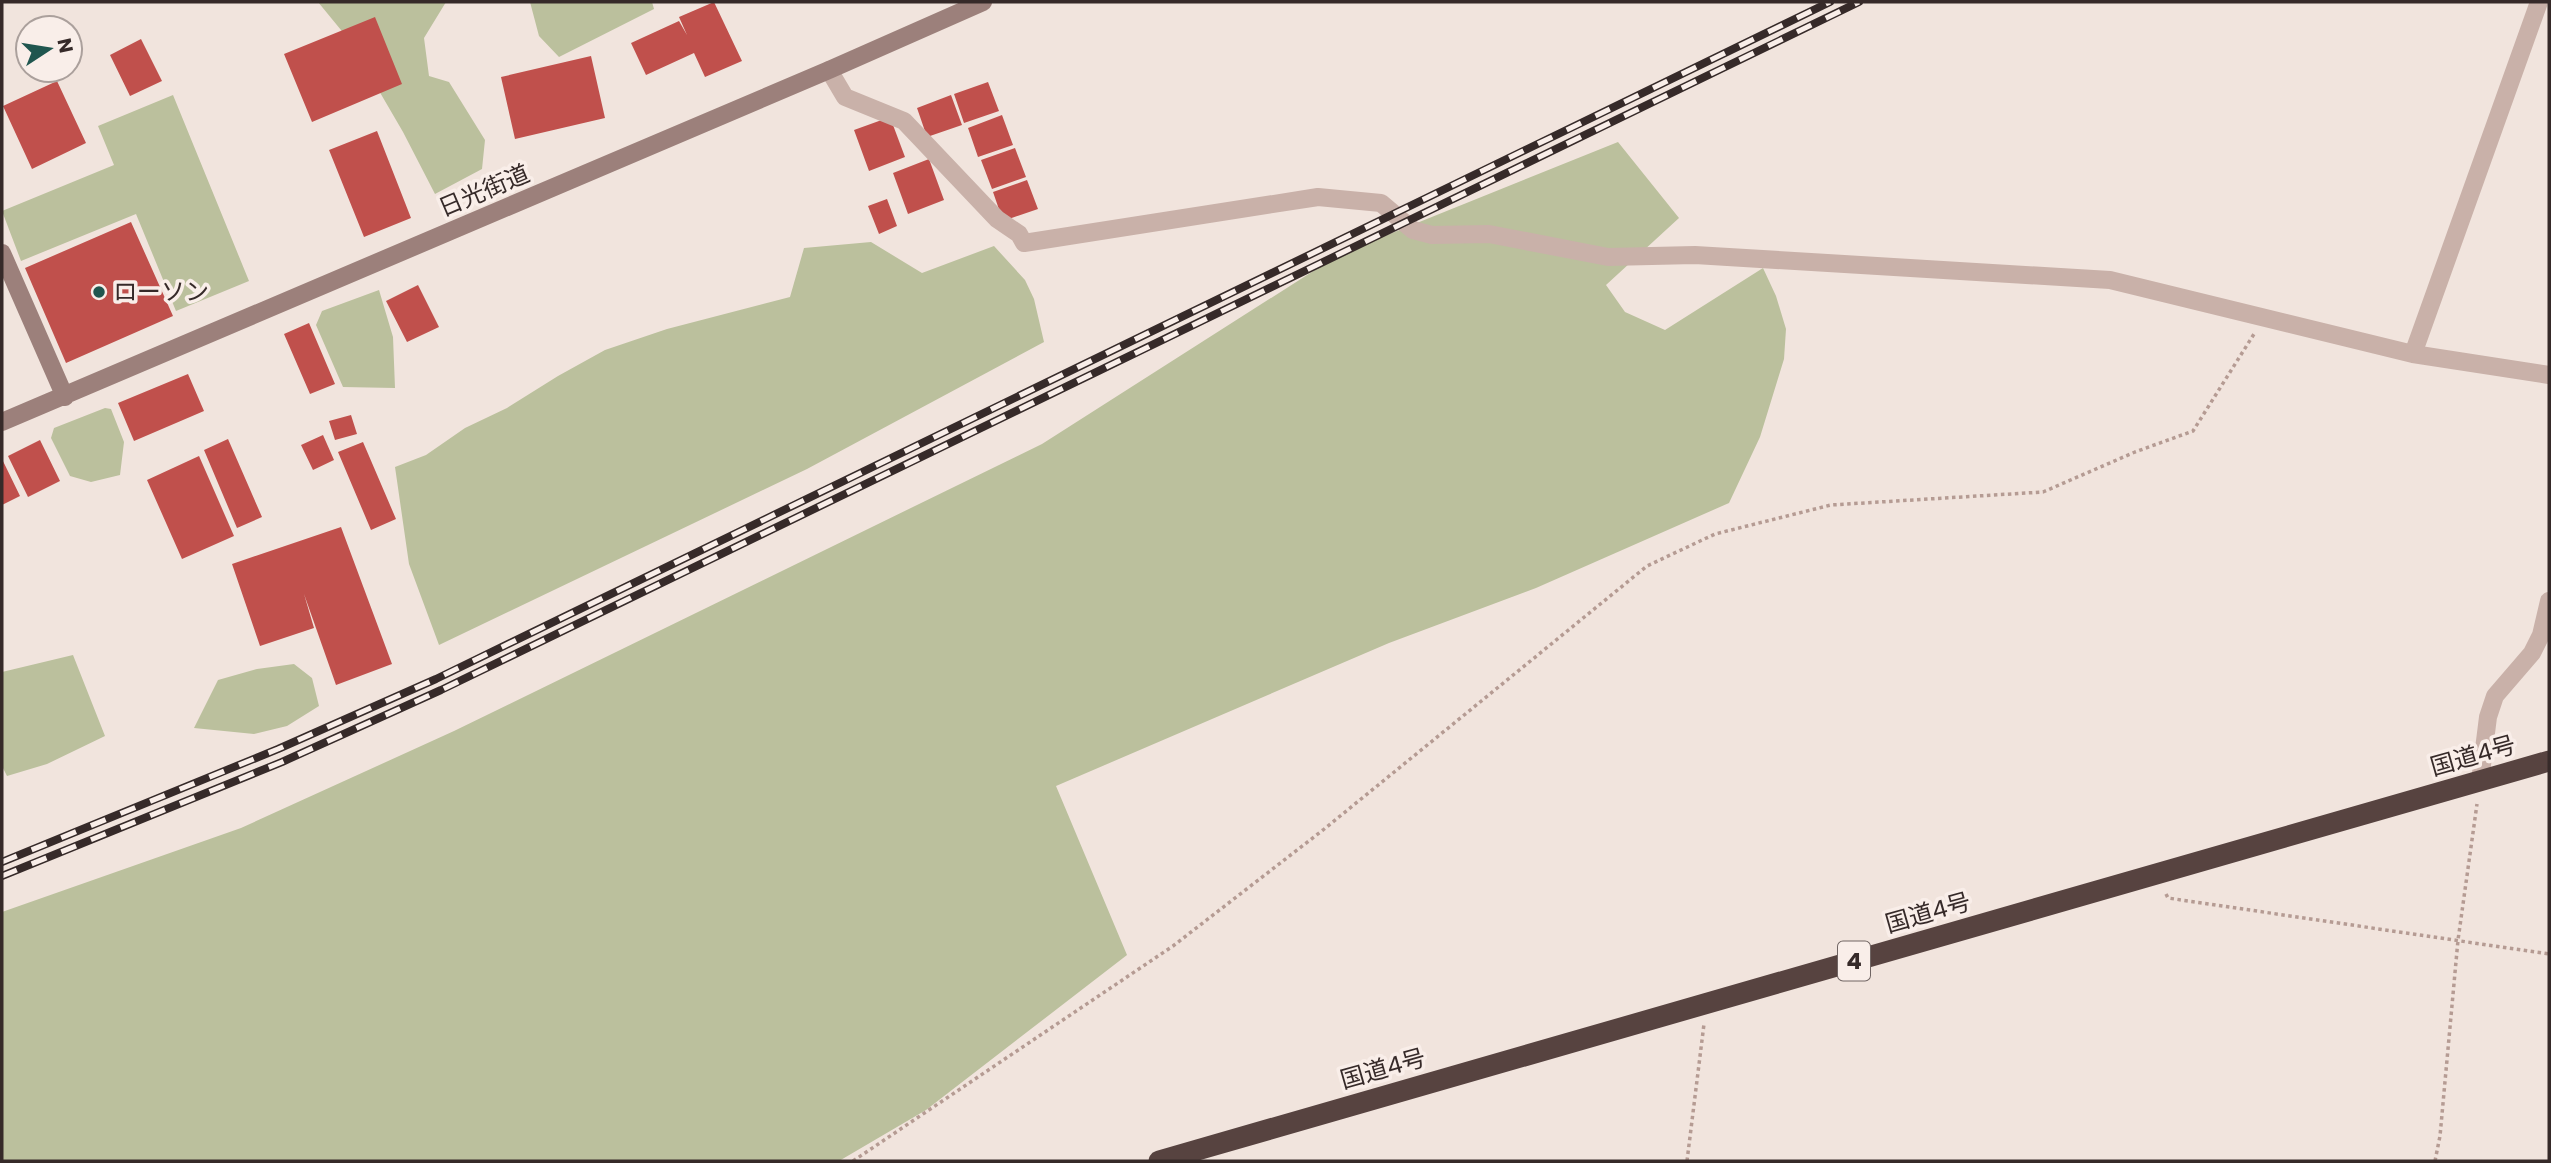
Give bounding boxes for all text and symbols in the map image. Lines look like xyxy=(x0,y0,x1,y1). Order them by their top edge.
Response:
north arrow xyxy=(14,14,84,84)
text: N xyxy=(50,36,80,55)
street label: 日光街道 xyxy=(433,157,534,224)
place label: ローソン xyxy=(113,275,209,308)
marker: ローソン xyxy=(91,284,107,300)
street label: 国道4号 xyxy=(2426,728,2519,783)
street label: 国道4号 xyxy=(1881,885,1974,940)
road number: 4 xyxy=(1838,942,1870,980)
street label: 国道4号 xyxy=(1336,1041,1429,1096)

